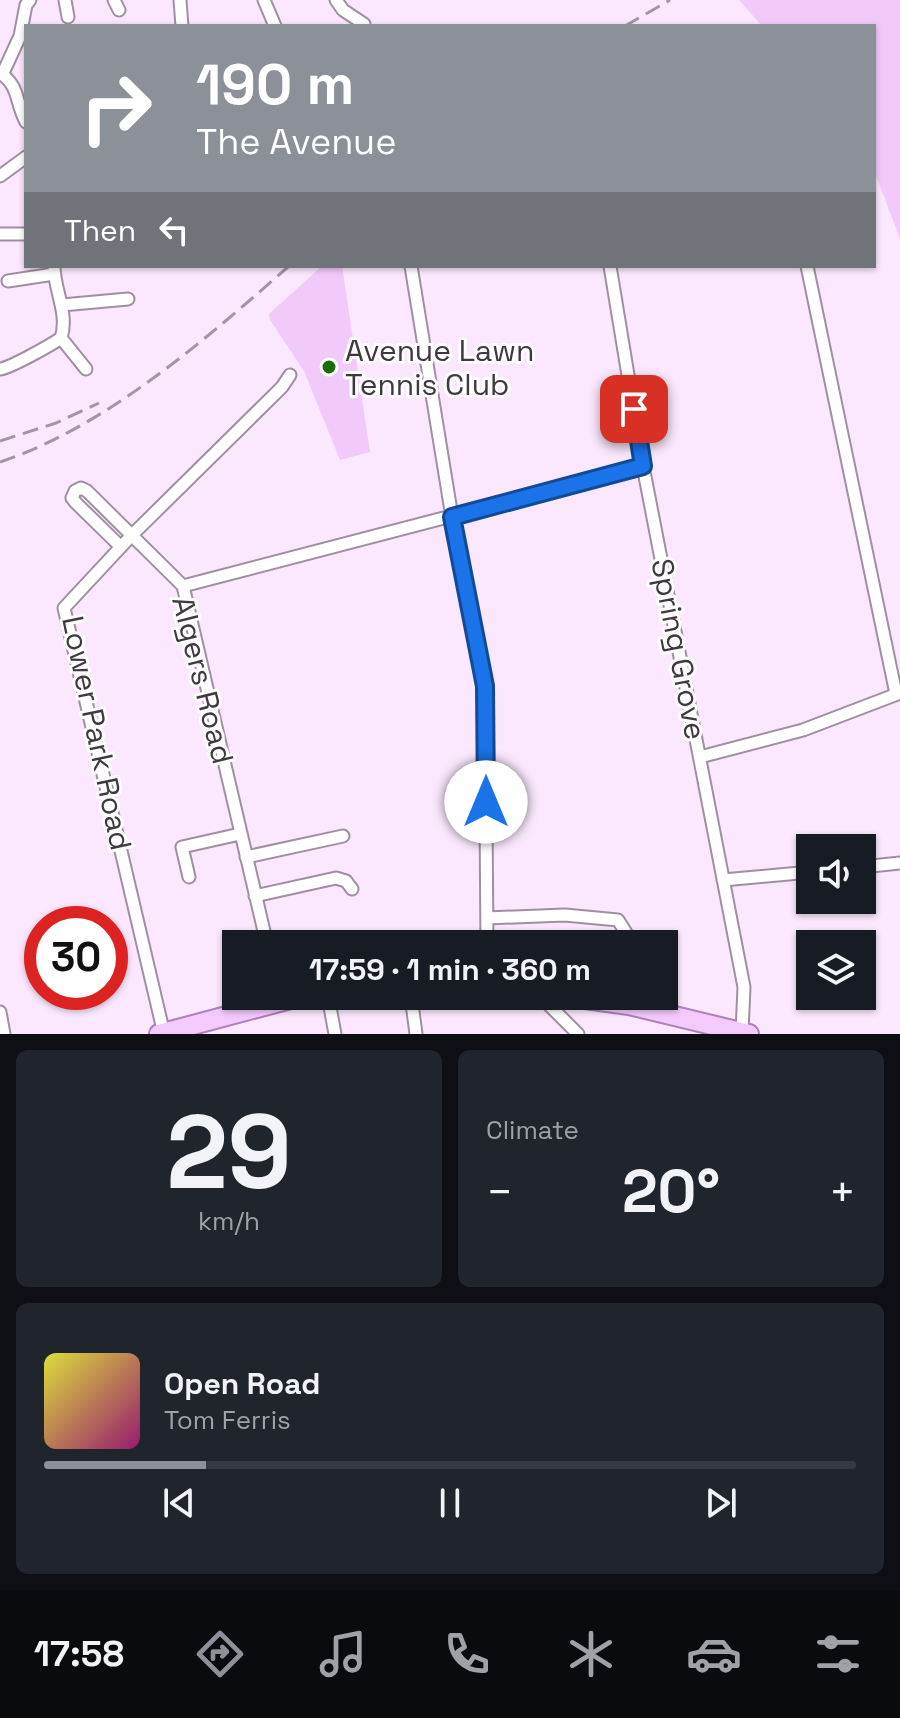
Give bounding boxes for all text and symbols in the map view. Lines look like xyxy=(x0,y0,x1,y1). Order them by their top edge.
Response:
text: 190 m xyxy=(196,49,354,120)
icon: right xyxy=(64,56,168,160)
text: The Avenue xyxy=(196,119,396,165)
icon: left xyxy=(152,208,196,252)
text: Then xyxy=(64,211,136,250)
place label: Avenue Lawn Tennis Club xyxy=(345,331,534,404)
marker: Avenue Lawn Tennis Club xyxy=(320,358,338,376)
pin xyxy=(600,375,668,443)
icon: arrive xyxy=(612,387,656,431)
street label: Spring Grove xyxy=(642,555,716,743)
street label: Algers Road xyxy=(163,592,243,768)
street label: Lower Park Road xyxy=(53,612,141,854)
position arrow xyxy=(444,760,528,844)
map controls xyxy=(796,834,876,1010)
button: sound xyxy=(796,834,876,914)
speed limit sign: 30 xyxy=(24,906,128,1010)
button: layers xyxy=(796,930,876,1010)
text: 17:59 · 1 min · 360 m xyxy=(309,950,591,989)
text: 29 xyxy=(166,1086,292,1218)
text: Climate xyxy=(486,1113,579,1147)
text: 20° xyxy=(622,1153,720,1230)
text: − xyxy=(486,1164,513,1220)
text: + xyxy=(829,1164,856,1220)
text: km/h xyxy=(198,1204,260,1238)
text: Open Road xyxy=(164,1364,320,1403)
text: Tom Ferris xyxy=(164,1403,291,1437)
icon: previous xyxy=(157,1481,201,1525)
icon: pause xyxy=(428,1481,472,1525)
icon: next xyxy=(699,1481,743,1525)
icon: directions xyxy=(192,1626,248,1682)
icon: music xyxy=(315,1626,371,1682)
icon: phone xyxy=(439,1626,495,1682)
icon: climate xyxy=(563,1626,619,1682)
icon: car xyxy=(686,1626,742,1682)
icon: filters xyxy=(810,1626,866,1682)
text: 17:58 xyxy=(34,1631,124,1677)

